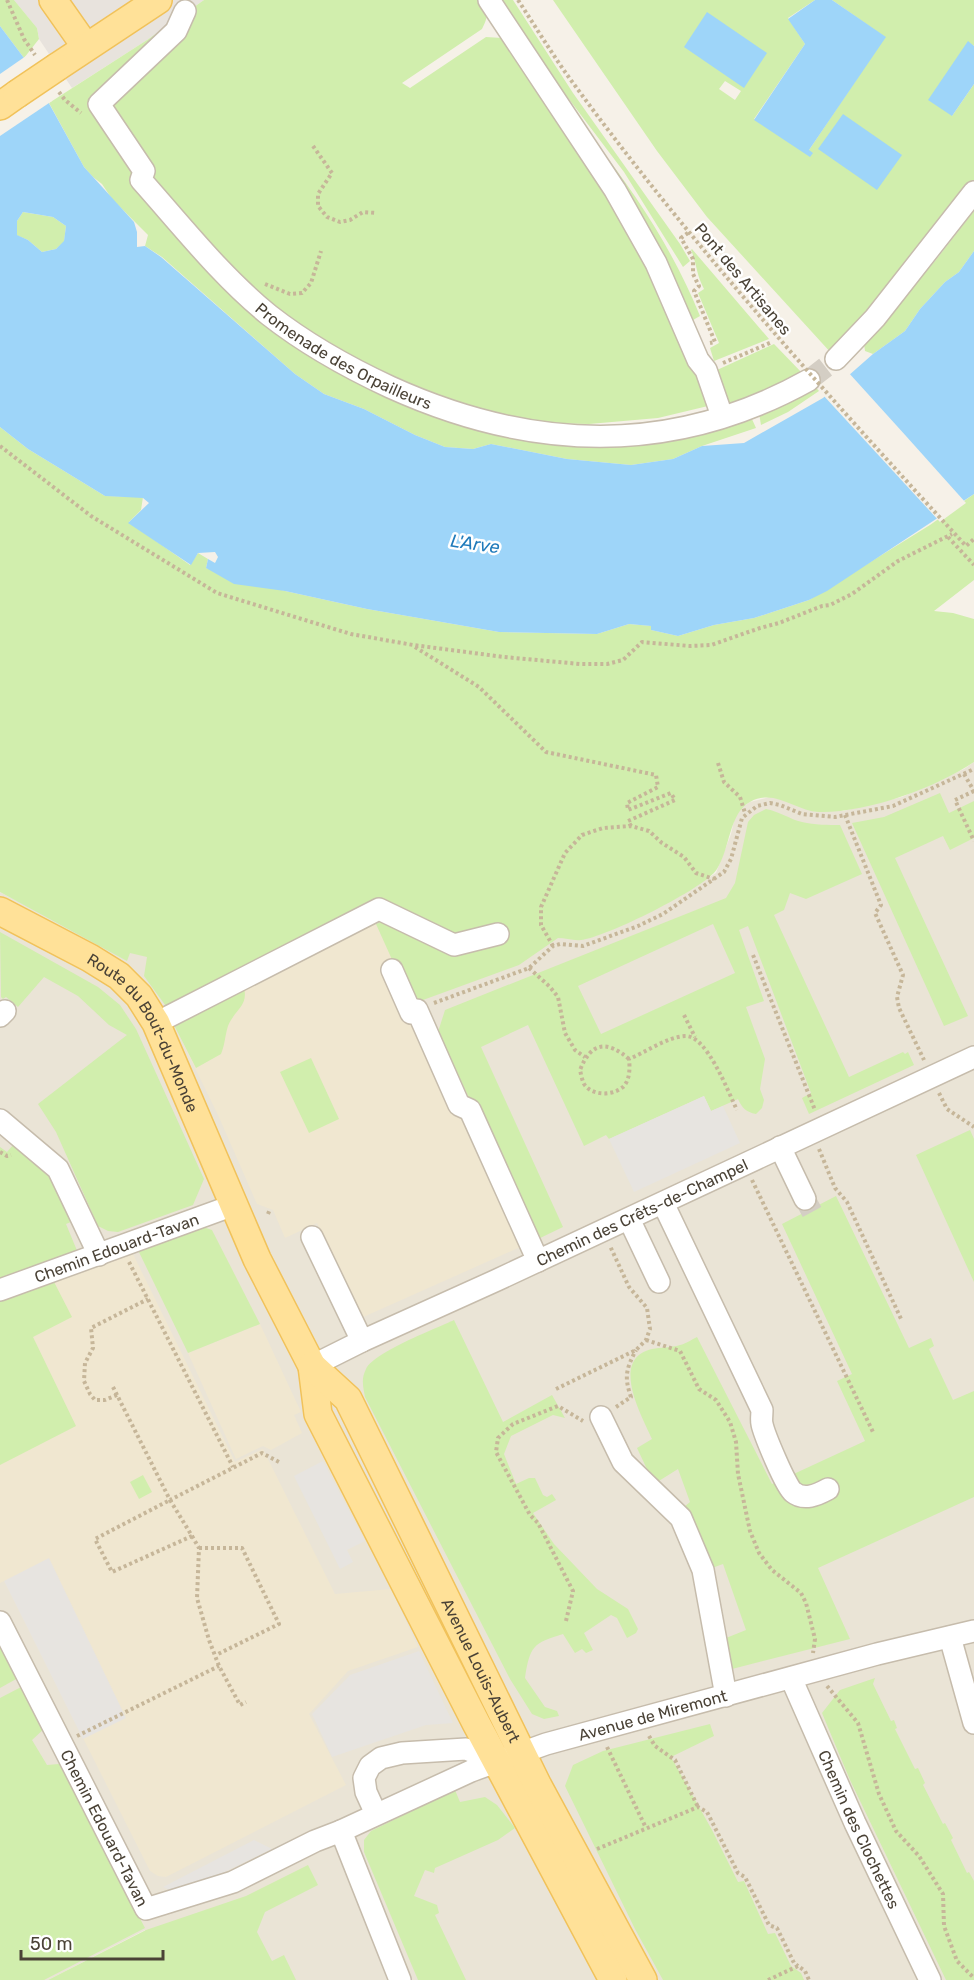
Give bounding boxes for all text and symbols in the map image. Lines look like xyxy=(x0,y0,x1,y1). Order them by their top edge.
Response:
street label: Pont des Artisanes xyxy=(691,219,795,339)
street label: Promenade des Orpailleurs xyxy=(252,298,434,413)
water label: L'Arve xyxy=(449,530,501,558)
street label: Route du Bout-du-Monde xyxy=(84,949,203,1115)
street label: Chemin des Crêts-de-Champel xyxy=(533,1155,751,1270)
street label: Chemin Edouard-Tavan xyxy=(32,1209,201,1286)
street label: Avenue Louis-Aubert xyxy=(438,1595,525,1745)
street label: Avenue de Miremont xyxy=(576,1686,729,1744)
street label: Chemin Edouard-Tavan xyxy=(57,1746,153,1910)
street label: Chemin des Clochettes xyxy=(814,1747,904,1912)
scale bar xyxy=(21,1923,164,1961)
text: 50 m xyxy=(30,1933,73,1955)

